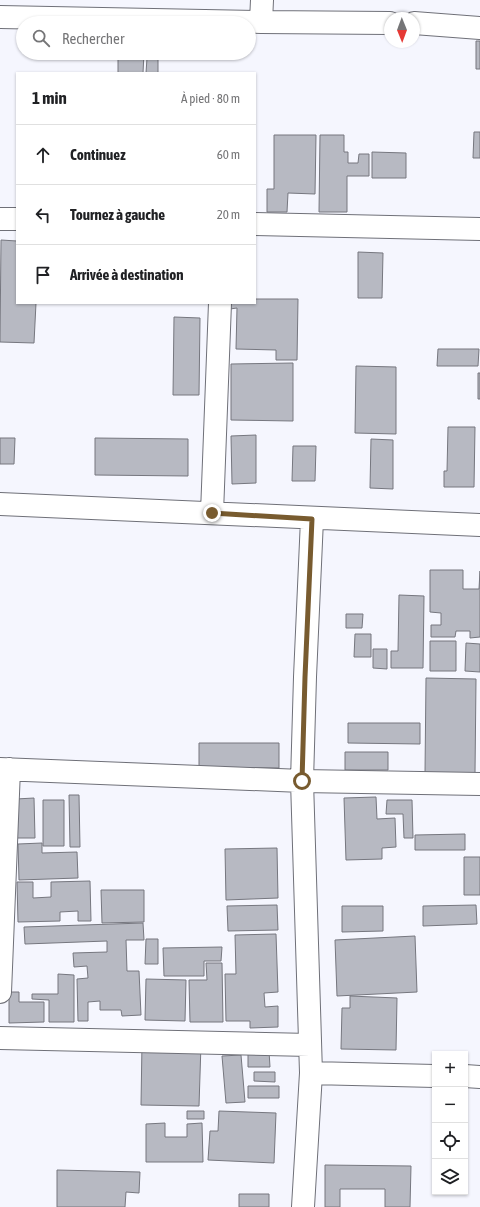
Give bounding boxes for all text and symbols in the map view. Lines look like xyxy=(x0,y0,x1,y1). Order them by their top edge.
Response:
north arrow xyxy=(384,12,420,48)
search box xyxy=(16,16,256,60)
icon: search xyxy=(30,27,52,49)
text: Rechercher xyxy=(62,30,124,47)
text: 1 min xyxy=(32,88,67,108)
text: À pied · 80 m xyxy=(181,91,240,106)
icon: ahead xyxy=(32,144,54,166)
text: Continuez xyxy=(70,146,126,163)
text: 60 m xyxy=(217,147,240,162)
icon: left xyxy=(32,204,54,226)
text: Tournez à gauche xyxy=(70,206,165,223)
text: 20 m xyxy=(217,207,240,222)
icon: arrive xyxy=(32,264,54,286)
text: Arrivée à destination xyxy=(70,266,184,283)
route end xyxy=(203,504,221,522)
route start xyxy=(293,772,311,790)
map controls xyxy=(432,1051,468,1195)
button: + xyxy=(432,1051,468,1087)
button: − xyxy=(432,1087,468,1123)
button: locate xyxy=(432,1123,468,1159)
button: layers xyxy=(432,1159,468,1195)

